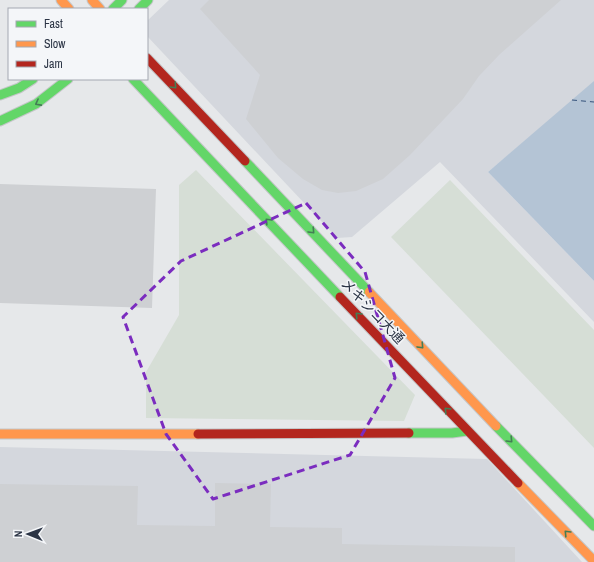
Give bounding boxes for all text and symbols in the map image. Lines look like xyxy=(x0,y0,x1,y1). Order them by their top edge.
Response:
legend xyxy=(8,8,148,80)
text: Fast xyxy=(44,16,63,32)
text: Slow xyxy=(44,36,66,52)
text: Jam xyxy=(44,56,63,72)
one-way arrow xyxy=(170,81,177,89)
one-way arrow xyxy=(34,98,42,106)
one-way arrow xyxy=(265,218,273,226)
one-way arrow xyxy=(307,226,315,234)
street label: メキシコ大通 xyxy=(337,275,409,347)
one-way arrow xyxy=(355,313,362,320)
one-way arrow xyxy=(416,341,424,349)
one-way arrow xyxy=(444,407,452,415)
one-way arrow xyxy=(505,435,513,443)
north arrow xyxy=(8,514,48,554)
text: N xyxy=(11,530,25,537)
one-way arrow xyxy=(564,530,572,538)

